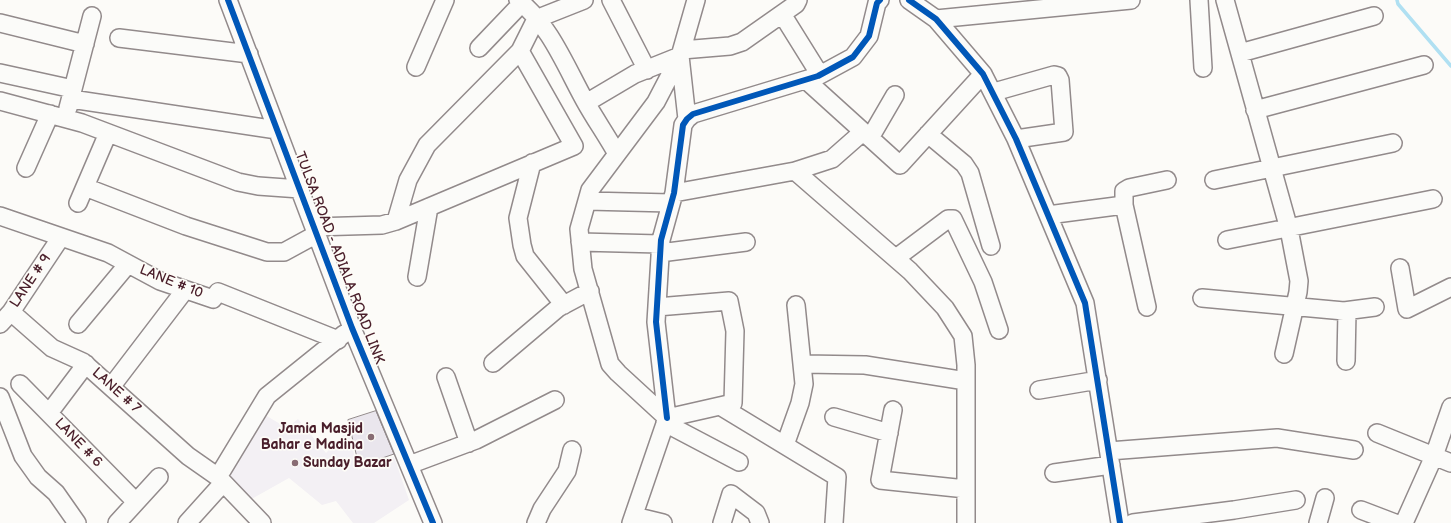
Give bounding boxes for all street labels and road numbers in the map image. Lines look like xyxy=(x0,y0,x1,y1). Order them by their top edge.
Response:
street label: TULSA ROAD - ADIALA ROAD LINK xyxy=(291,150,387,366)
street label: LANE # 9 xyxy=(7,251,55,311)
street label: LANE # 10 xyxy=(137,262,205,302)
street label: LANE # 7 xyxy=(88,365,144,417)
street label: LANE # 6 xyxy=(51,415,105,471)

